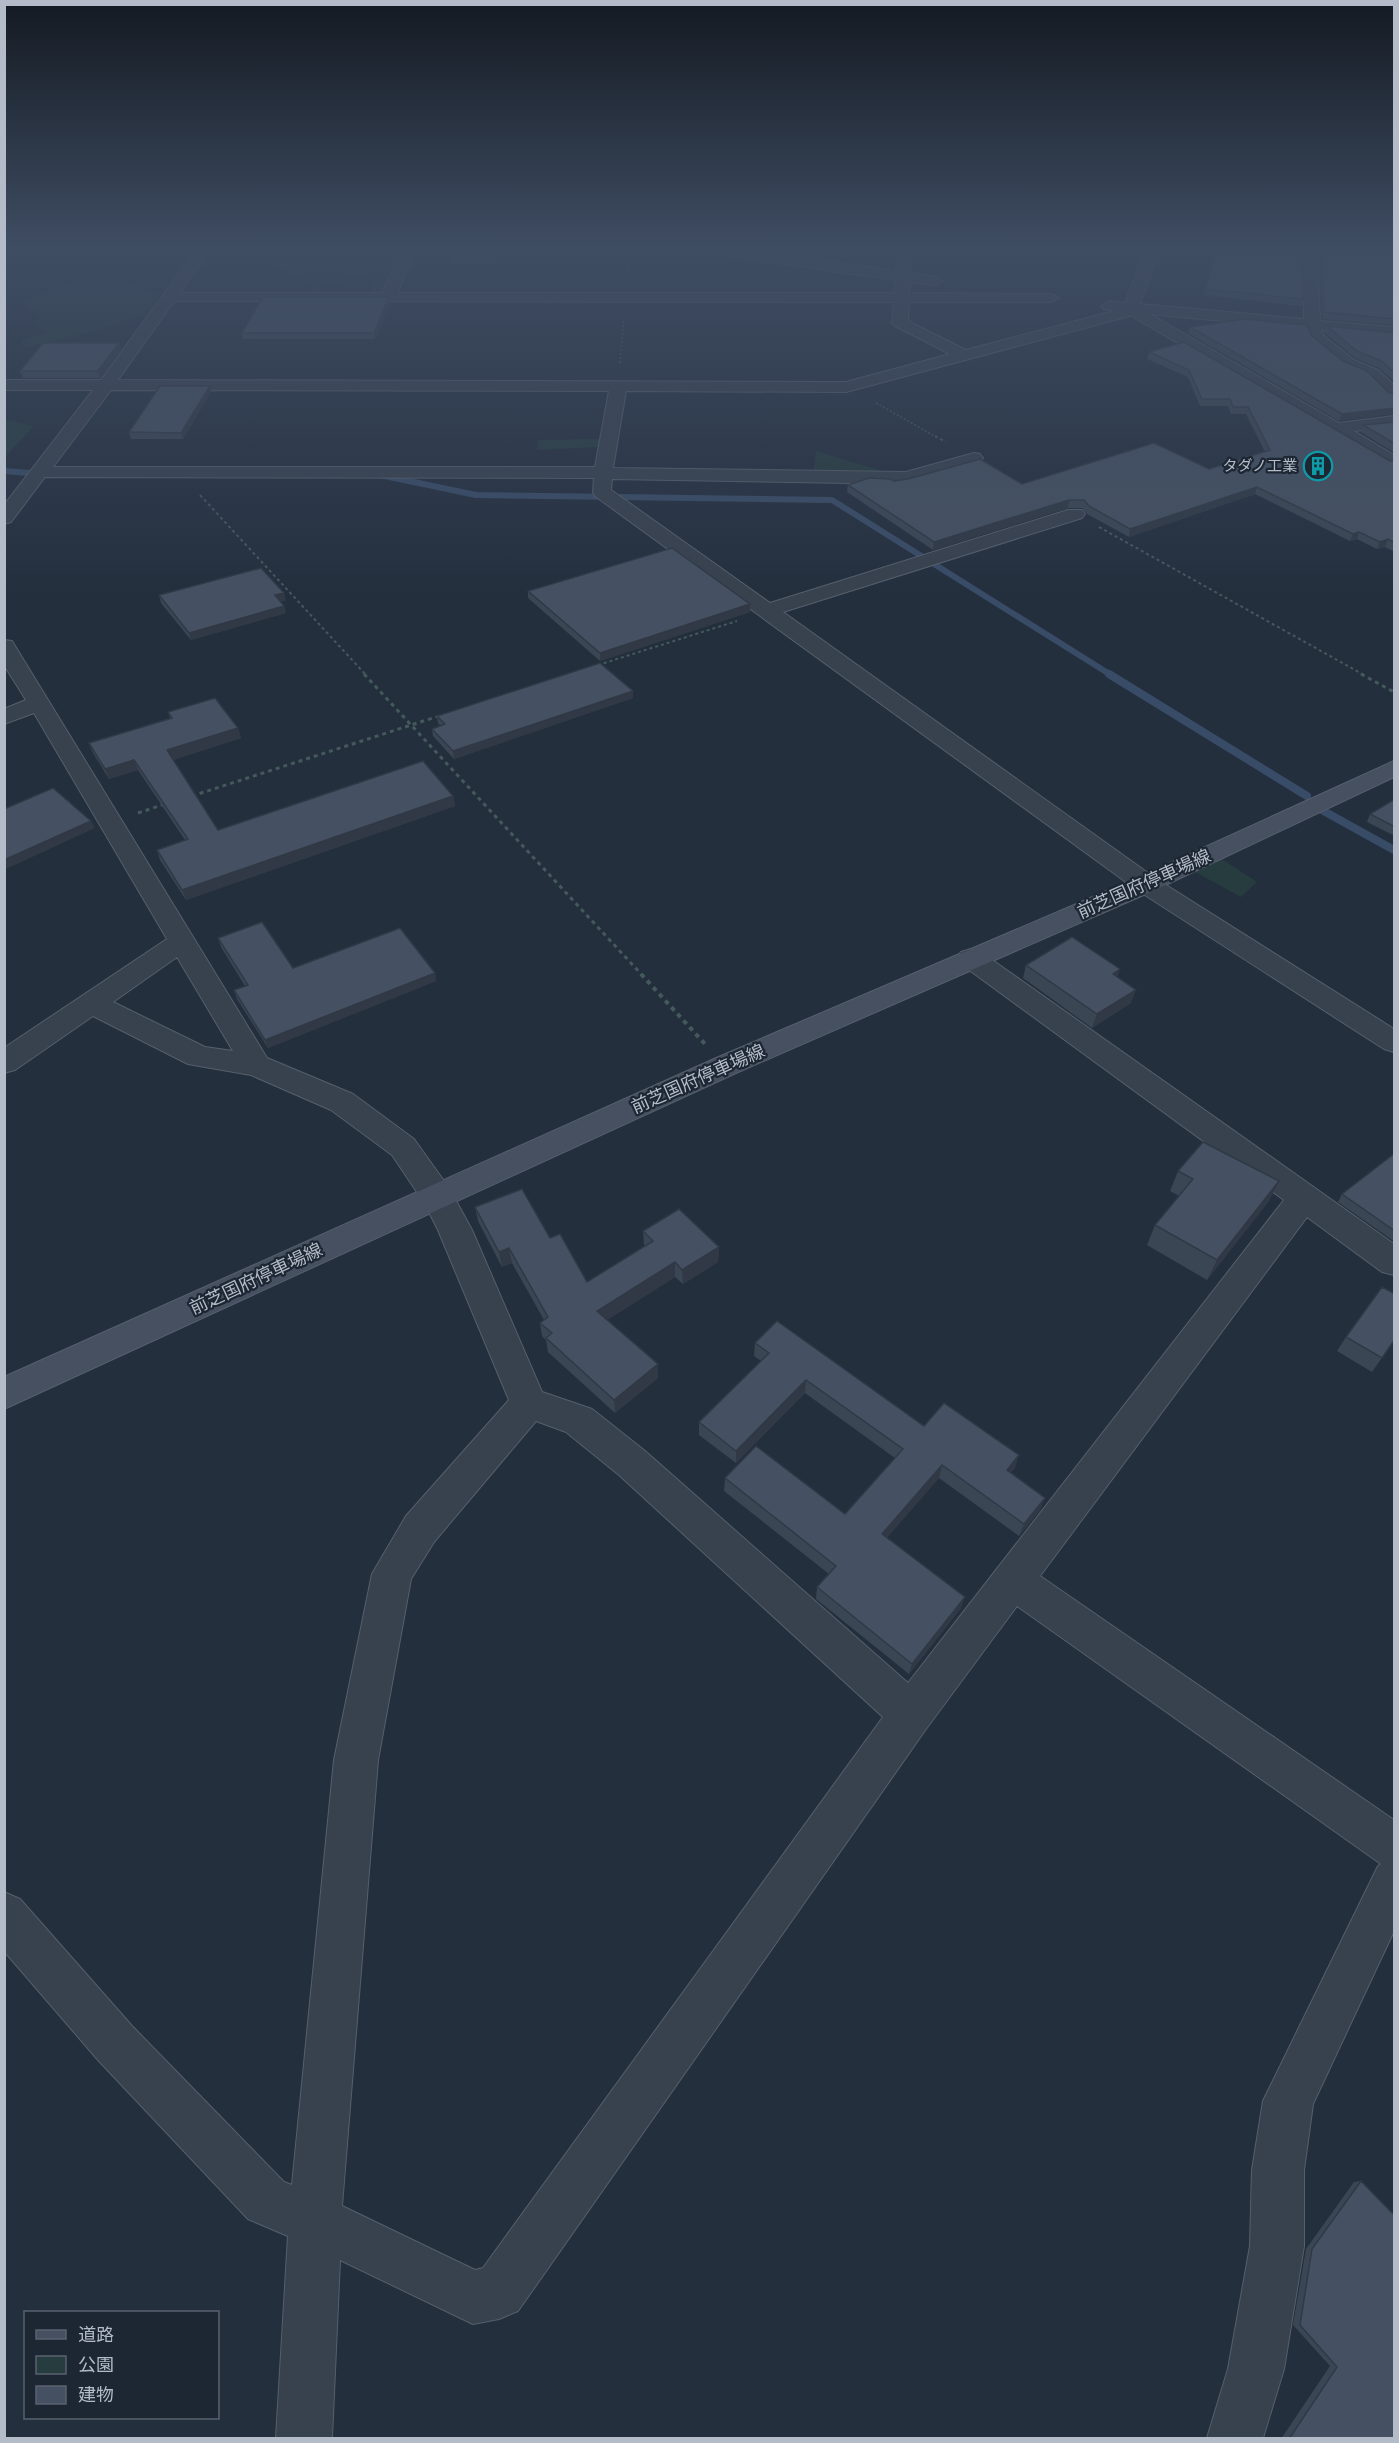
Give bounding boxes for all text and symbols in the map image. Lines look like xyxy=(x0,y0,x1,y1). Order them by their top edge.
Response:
building icon: タダノ工業 xyxy=(1302,450,1334,482)
place label: タダノ工業 xyxy=(1222,457,1297,475)
street label: 前芝国府停車場線 xyxy=(1074,845,1214,923)
street label: 前芝国府停車場線 xyxy=(628,1040,768,1118)
street label: 前芝国府停車場線 xyxy=(186,1239,326,1319)
legend xyxy=(24,2311,219,2419)
text: 道路 xyxy=(78,2324,114,2346)
text: 公園 xyxy=(78,2354,114,2376)
text: 建物 xyxy=(78,2384,114,2406)

